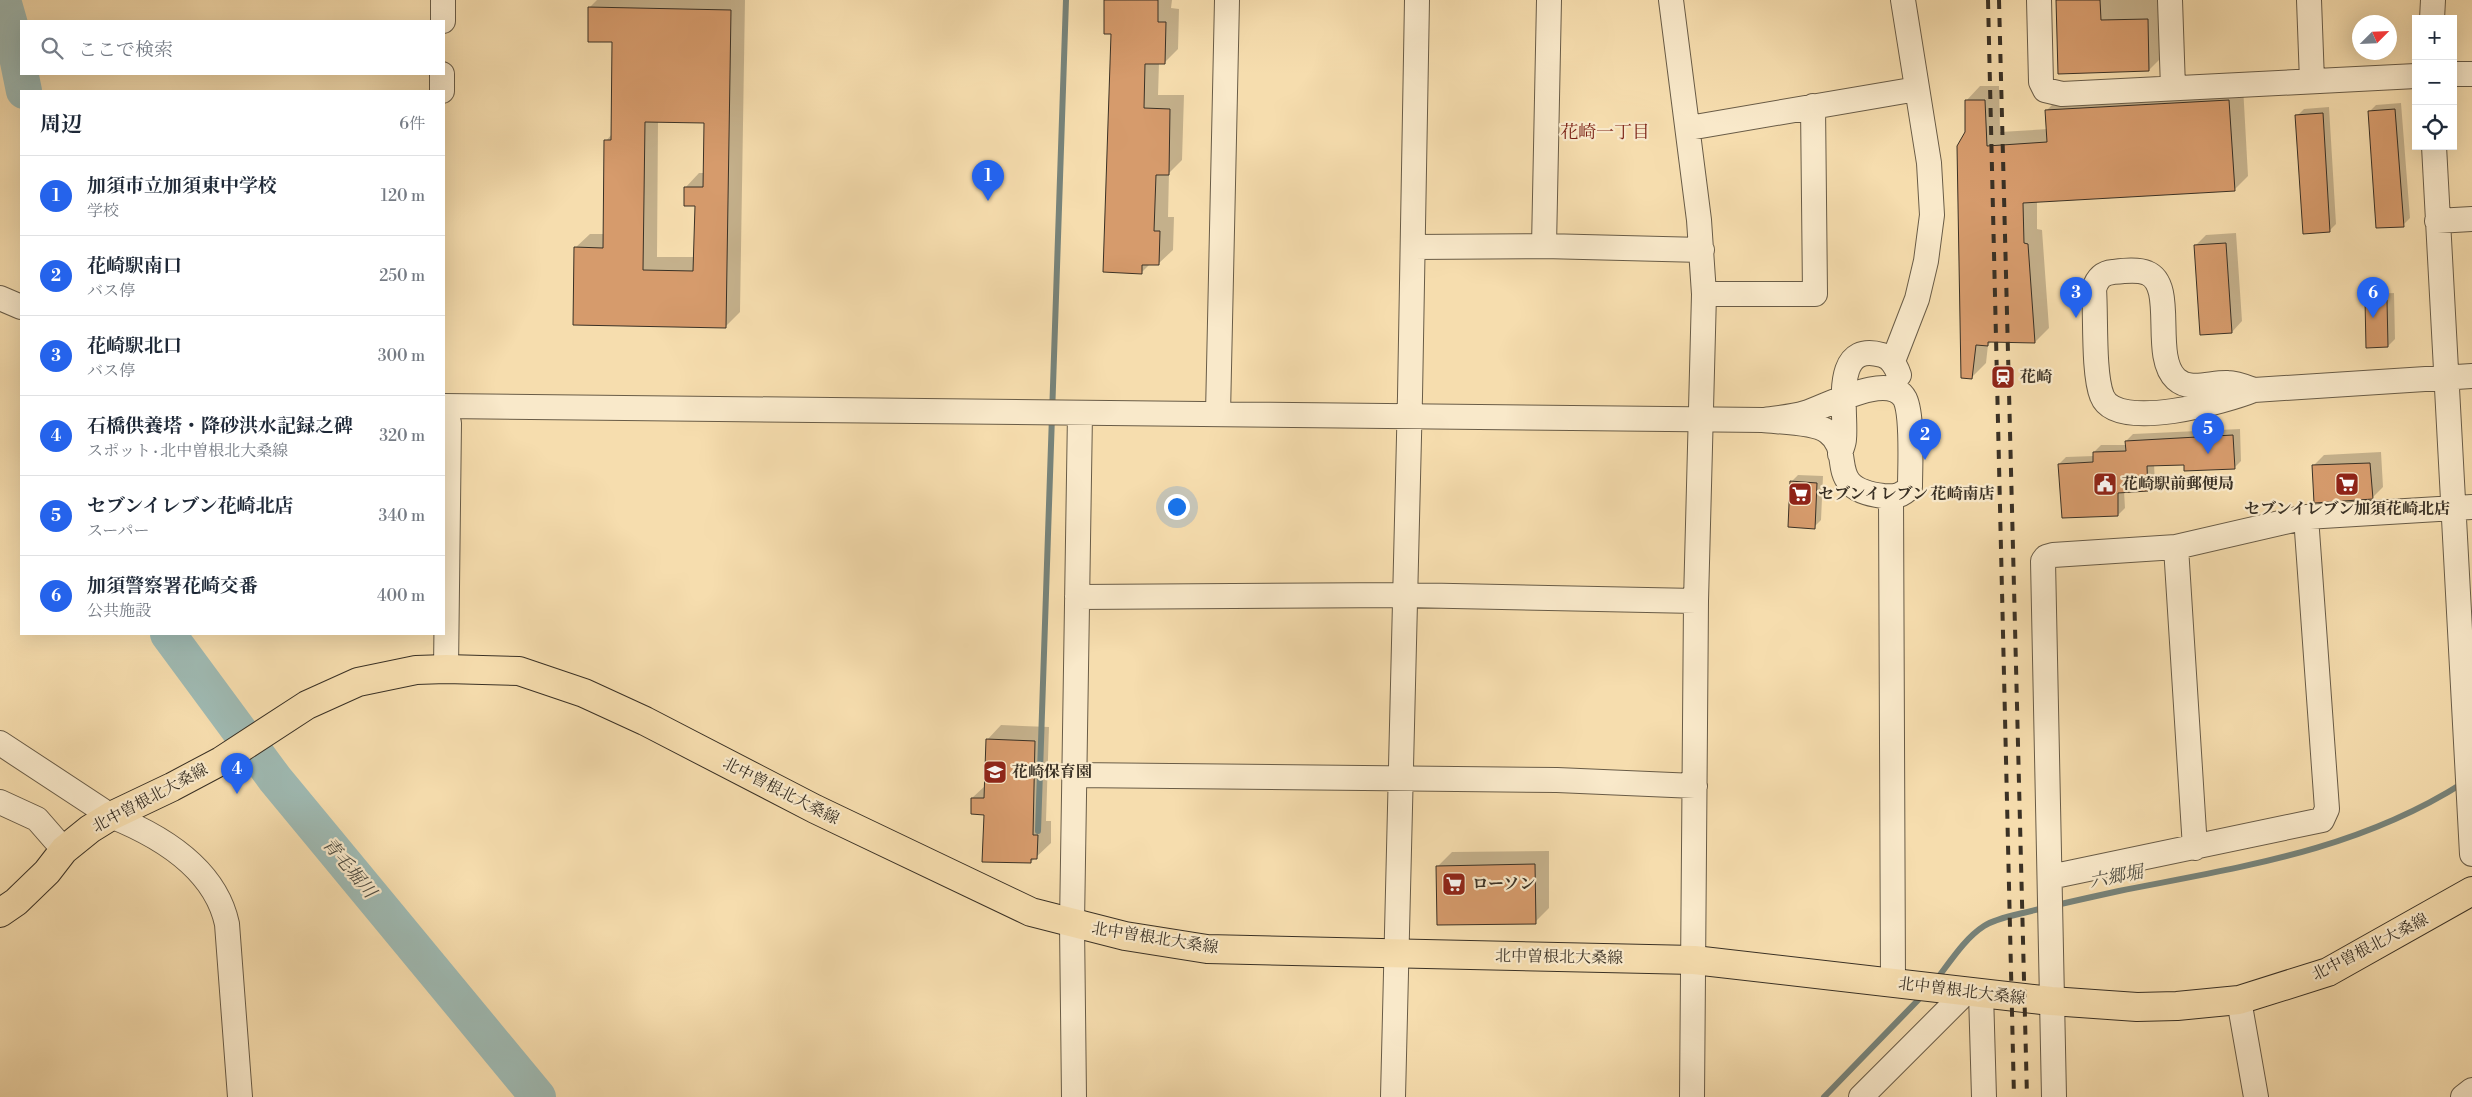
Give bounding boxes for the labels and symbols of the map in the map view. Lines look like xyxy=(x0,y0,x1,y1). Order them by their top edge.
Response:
north arrow xyxy=(2352,15,2397,60)
district label: 花崎一丁目 xyxy=(1560,121,1650,144)
pin: 1 xyxy=(972,160,1004,201)
pin: 3 xyxy=(2060,277,2092,318)
pin: 6 xyxy=(2357,277,2389,318)
station icon: 花崎 xyxy=(1990,364,2016,390)
place label: 花崎 xyxy=(2020,367,2053,387)
pin: 5 xyxy=(2192,413,2224,454)
pin: 2 xyxy=(1909,419,1941,460)
public building icon: 花崎駅前郵便局 xyxy=(2092,471,2118,497)
supermarket icon: セブンイレブン加須花崎北店 xyxy=(2334,471,2360,497)
place label: 花崎駅前郵便局 xyxy=(2122,474,2234,494)
supermarket icon: セブンイレブン 花崎南店 xyxy=(1787,481,1813,507)
place label: セブンイレブン 花崎南店 xyxy=(1818,484,1994,504)
your location xyxy=(1164,494,1190,520)
place label: セブンイレブン加須花崎北店 xyxy=(2244,499,2450,519)
pin: 4 xyxy=(221,753,253,794)
street label: 北中曽根北大桑線 xyxy=(719,753,843,829)
street label: 北中曽根北大桑線 xyxy=(89,759,211,837)
school or university icon: 花崎保育園 xyxy=(982,759,1008,785)
place label: 花崎保育園 xyxy=(1012,762,1092,782)
water label: 青毛堀川 xyxy=(317,833,382,905)
water label: 六郷堀 xyxy=(2087,860,2148,893)
supermarket icon: ローソン xyxy=(1441,871,1467,897)
place label: ローソン xyxy=(1472,874,1535,894)
street label: 北中曽根北大桑線 xyxy=(2308,909,2432,985)
street label: 北中曽根北大桑線 xyxy=(1090,918,1220,958)
street label: 北中曽根北大桑線 xyxy=(1495,946,1623,968)
street label: 北中曽根北大桑線 xyxy=(1897,973,2027,1009)

